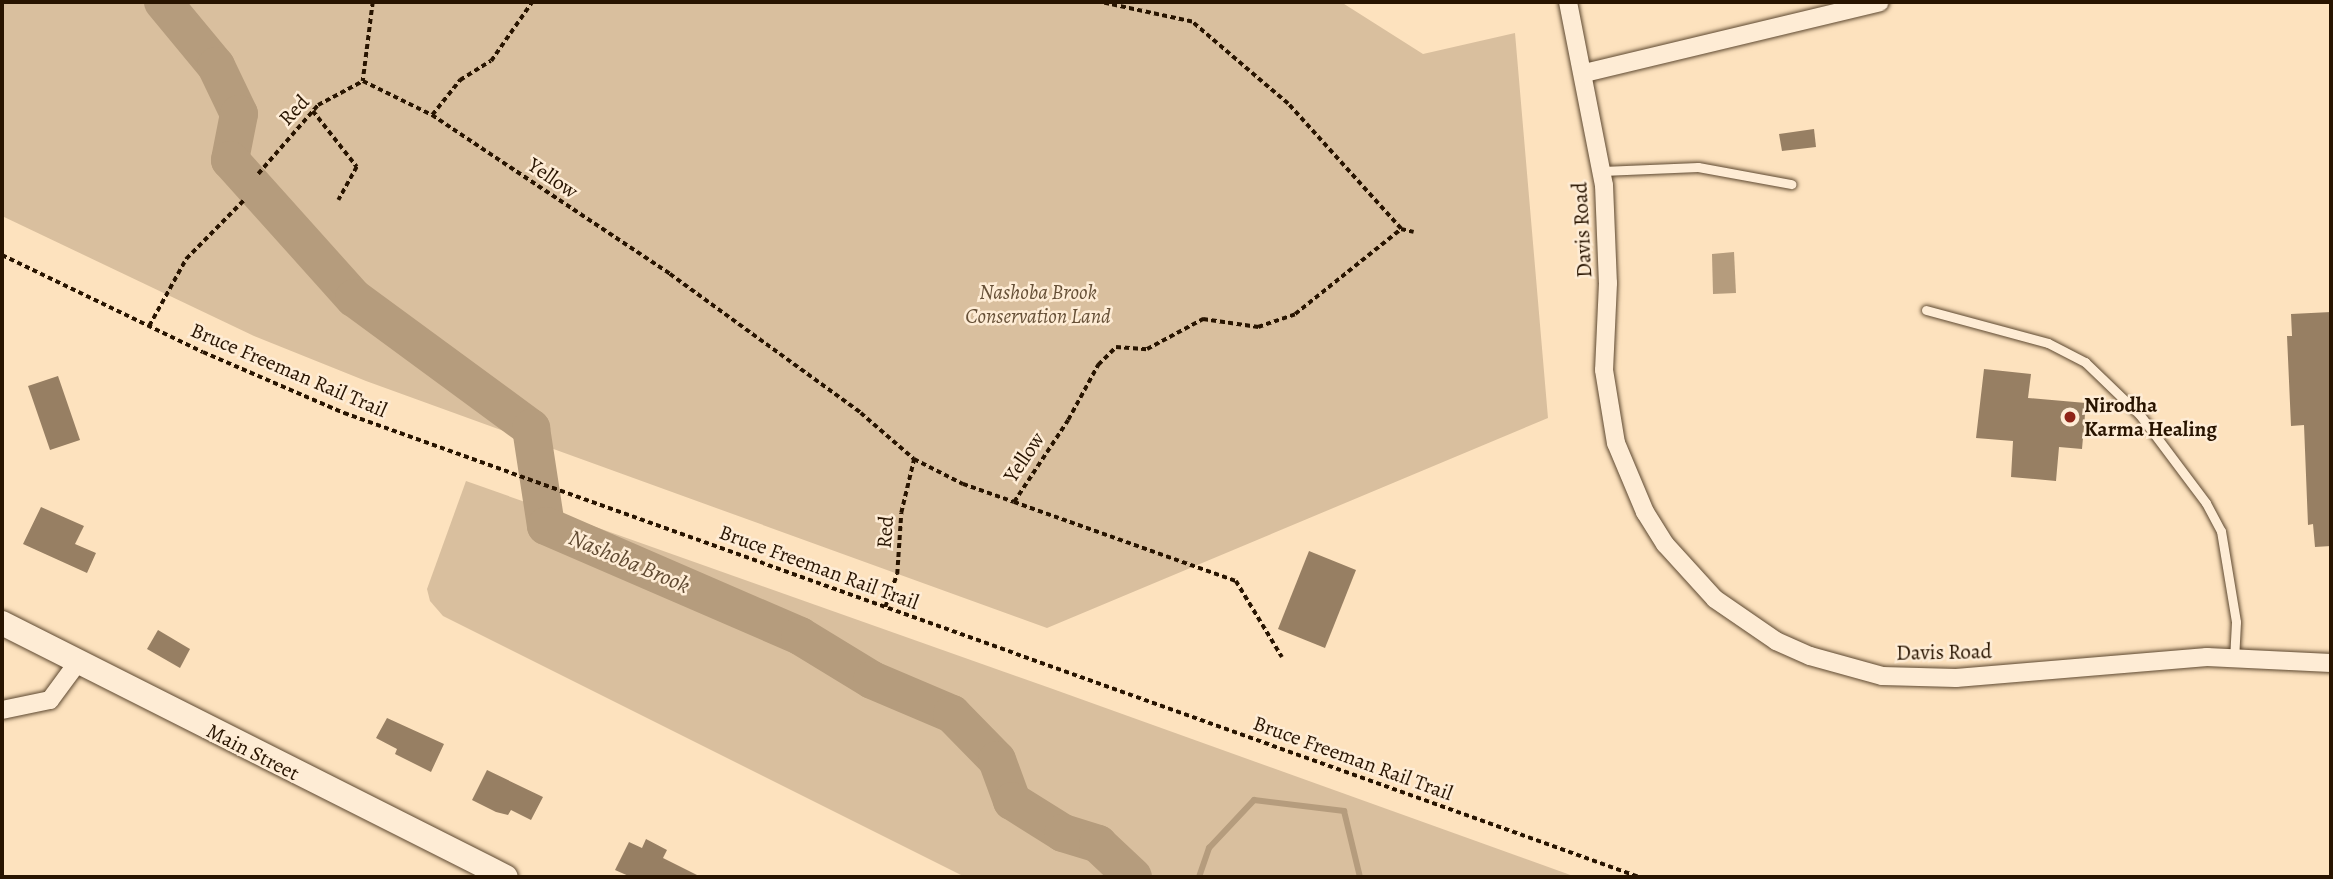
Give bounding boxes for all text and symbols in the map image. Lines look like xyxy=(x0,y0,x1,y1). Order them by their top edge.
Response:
street label: Red xyxy=(274,89,314,131)
street label: Yellow xyxy=(523,152,583,204)
street label: Davis Road xyxy=(1567,182,1597,278)
park label: Nashoba Brook Conservation Land xyxy=(965,279,1111,329)
street label: Bruce Freeman Rail Trail xyxy=(187,317,391,423)
place label: Nirodha Karma Healing xyxy=(2084,392,2217,442)
marker: Nirodha Karma Healing xyxy=(2062,409,2078,425)
street label: Yellow xyxy=(998,427,1050,487)
street label: Red xyxy=(871,515,899,549)
street label: Bruce Freeman Rail Trail xyxy=(716,519,922,615)
water label: Nashoba Brook xyxy=(564,524,694,600)
street label: Davis Road xyxy=(1896,639,1992,665)
street label: Bruce Freeman Rail Trail xyxy=(1250,710,1456,806)
street label: Main Street xyxy=(202,718,304,786)

